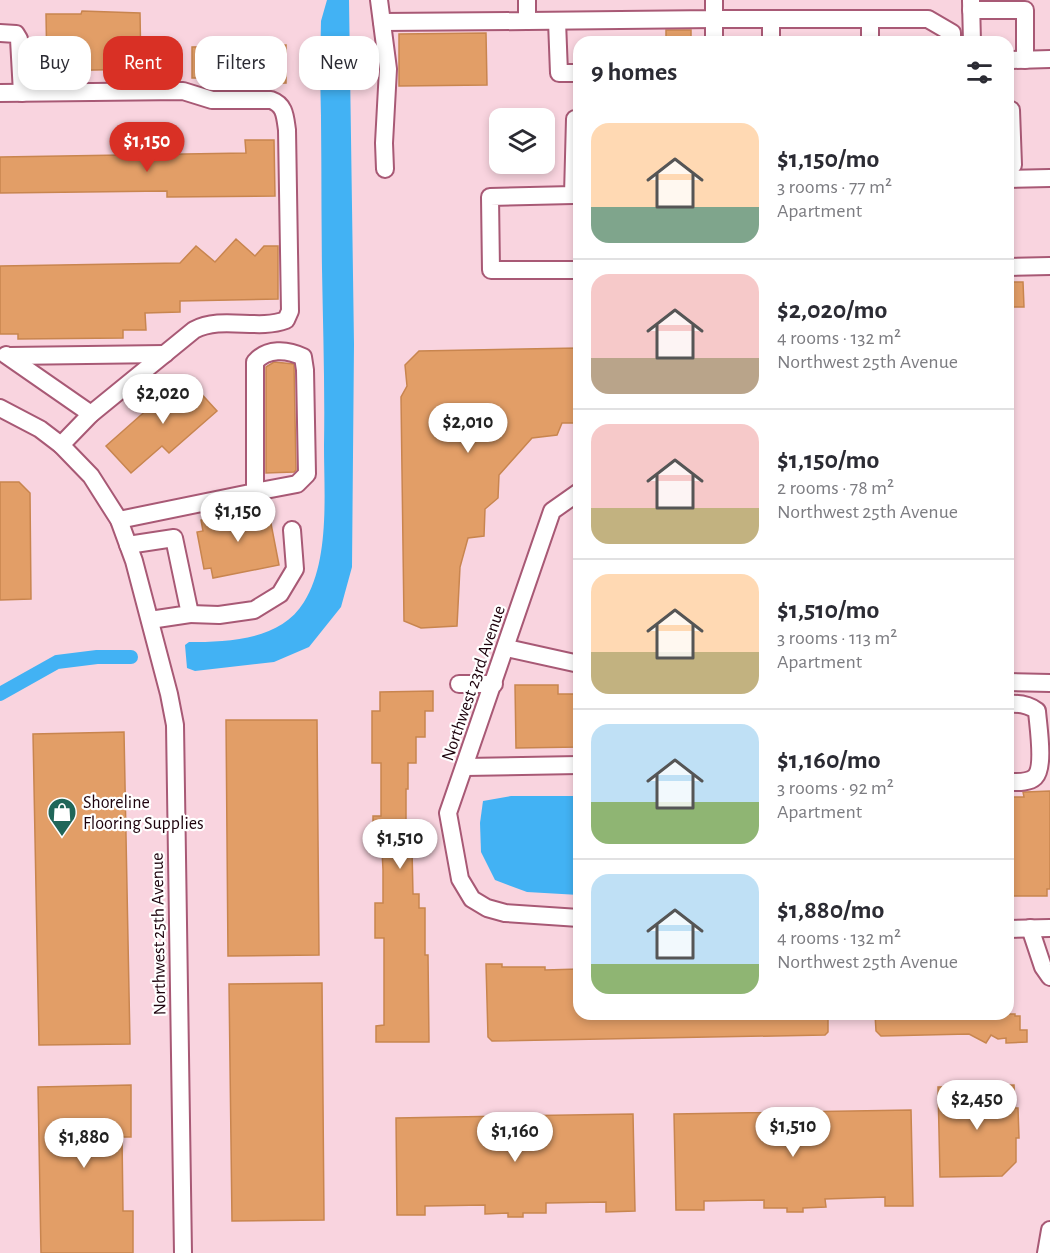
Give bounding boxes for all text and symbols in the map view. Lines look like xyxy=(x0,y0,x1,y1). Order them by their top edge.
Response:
chip: Buy xyxy=(18,36,91,90)
chip: Rent xyxy=(103,36,183,90)
chip: Filters xyxy=(195,36,287,90)
chip: New xyxy=(299,36,379,90)
icon: filters xyxy=(963,56,996,89)
text: 9 homes xyxy=(591,59,677,85)
map controls xyxy=(489,108,555,174)
button: layers xyxy=(489,108,555,174)
pin: $1,150 xyxy=(98,122,196,173)
text: $1,150 xyxy=(123,131,171,151)
text: $1,150/mo xyxy=(777,146,879,172)
icon: home xyxy=(639,147,711,219)
text: 3 rooms · 77 m² xyxy=(777,177,892,197)
text: Apartment xyxy=(777,201,862,221)
text: $2,020/mo xyxy=(777,297,887,323)
icon: home xyxy=(639,298,711,370)
text: 4 rooms · 132 m² xyxy=(777,328,901,348)
text: Northwest 25th Avenue xyxy=(777,352,958,372)
pin: $2,020 xyxy=(114,374,212,425)
text: $2,020 xyxy=(136,383,190,403)
pin: $2,010 xyxy=(419,403,517,454)
text: $2,010 xyxy=(442,412,494,432)
text: $1,150/mo xyxy=(777,447,879,473)
icon: home xyxy=(639,448,711,520)
text: 2 rooms · 78 m² xyxy=(777,478,894,498)
pin: $1,150 xyxy=(189,492,287,543)
text: $1,150 xyxy=(214,501,262,521)
text: Northwest 25th Avenue xyxy=(777,502,958,522)
text: $1,510/mo xyxy=(777,597,879,623)
icon: home xyxy=(639,598,711,670)
street label: Northwest 23rd Avenue xyxy=(439,603,509,763)
text: 3 rooms · 113 m² xyxy=(777,628,897,648)
text: Apartment xyxy=(777,652,862,672)
text: $1,160/mo xyxy=(777,747,881,773)
icon: home xyxy=(639,748,711,820)
text: 3 rooms · 92 m² xyxy=(777,778,894,798)
place label: Shoreline Flooring Supplies xyxy=(83,794,204,833)
shop icon: Shoreline Flooring Supplies xyxy=(46,796,78,838)
text: Apartment xyxy=(777,802,862,822)
pin: $1,510 xyxy=(351,819,449,870)
text: $1,510 xyxy=(376,828,424,848)
street label: Northwest 25th Avenue xyxy=(149,852,169,1016)
text: $1,880/mo xyxy=(777,897,884,923)
icon: home xyxy=(639,898,711,970)
text: 4 rooms · 132 m² xyxy=(777,928,901,948)
text: Northwest 25th Avenue xyxy=(777,952,958,972)
pin: $2,450 xyxy=(928,1080,1026,1131)
text: $2,450 xyxy=(951,1089,1003,1109)
pin: $1,510 xyxy=(744,1107,842,1158)
pin: $1,160 xyxy=(466,1112,564,1163)
text: $1,510 xyxy=(769,1116,817,1136)
pin: $1,880 xyxy=(35,1118,133,1169)
text: $1,160 xyxy=(491,1121,539,1141)
text: $1,880 xyxy=(59,1127,109,1147)

